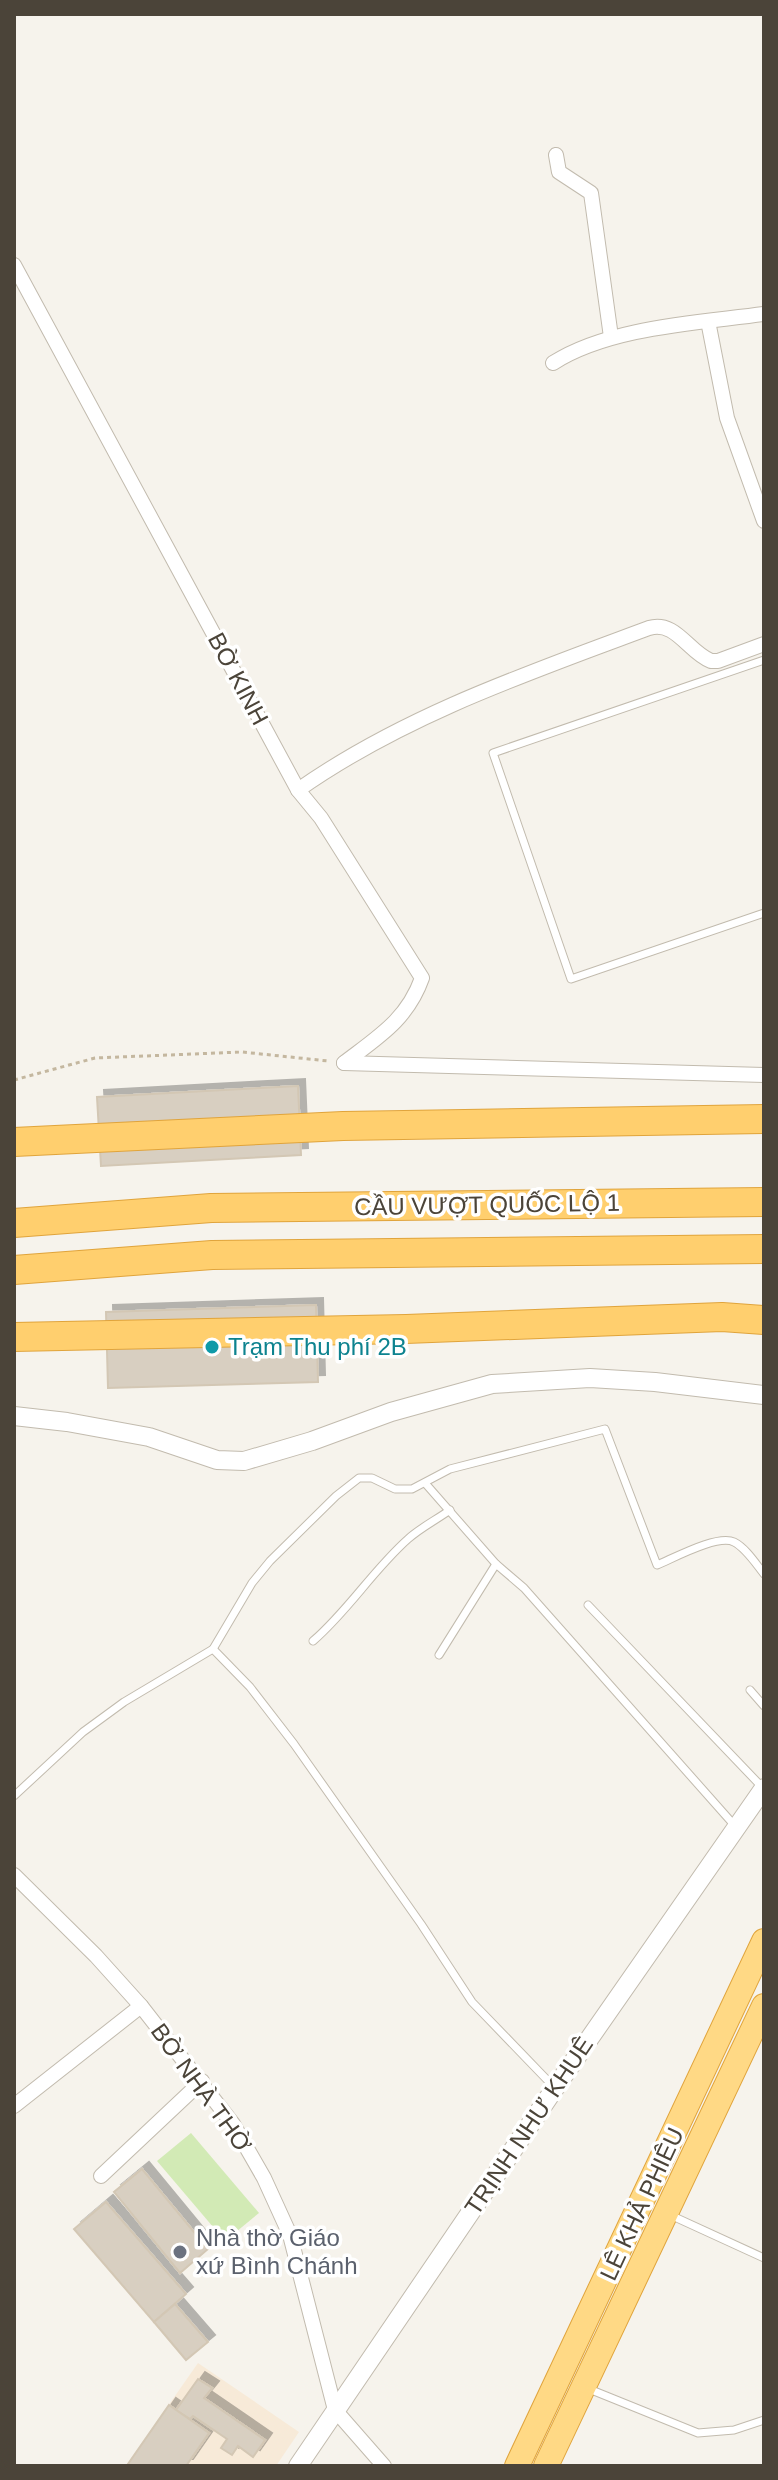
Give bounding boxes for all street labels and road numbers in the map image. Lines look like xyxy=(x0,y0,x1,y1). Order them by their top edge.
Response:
street label: BỜ KINH xyxy=(203,628,274,730)
street label: CẦU VƯỢT QUỐC LỘ 1 xyxy=(354,1189,620,1220)
street label: BỜ NHÀ THỜ xyxy=(146,2018,257,2158)
street label: TRỊNH NHƯ KHUÊ xyxy=(459,2032,598,2220)
street label: LÊ KHẢ PHIÊU xyxy=(593,2123,689,2284)

